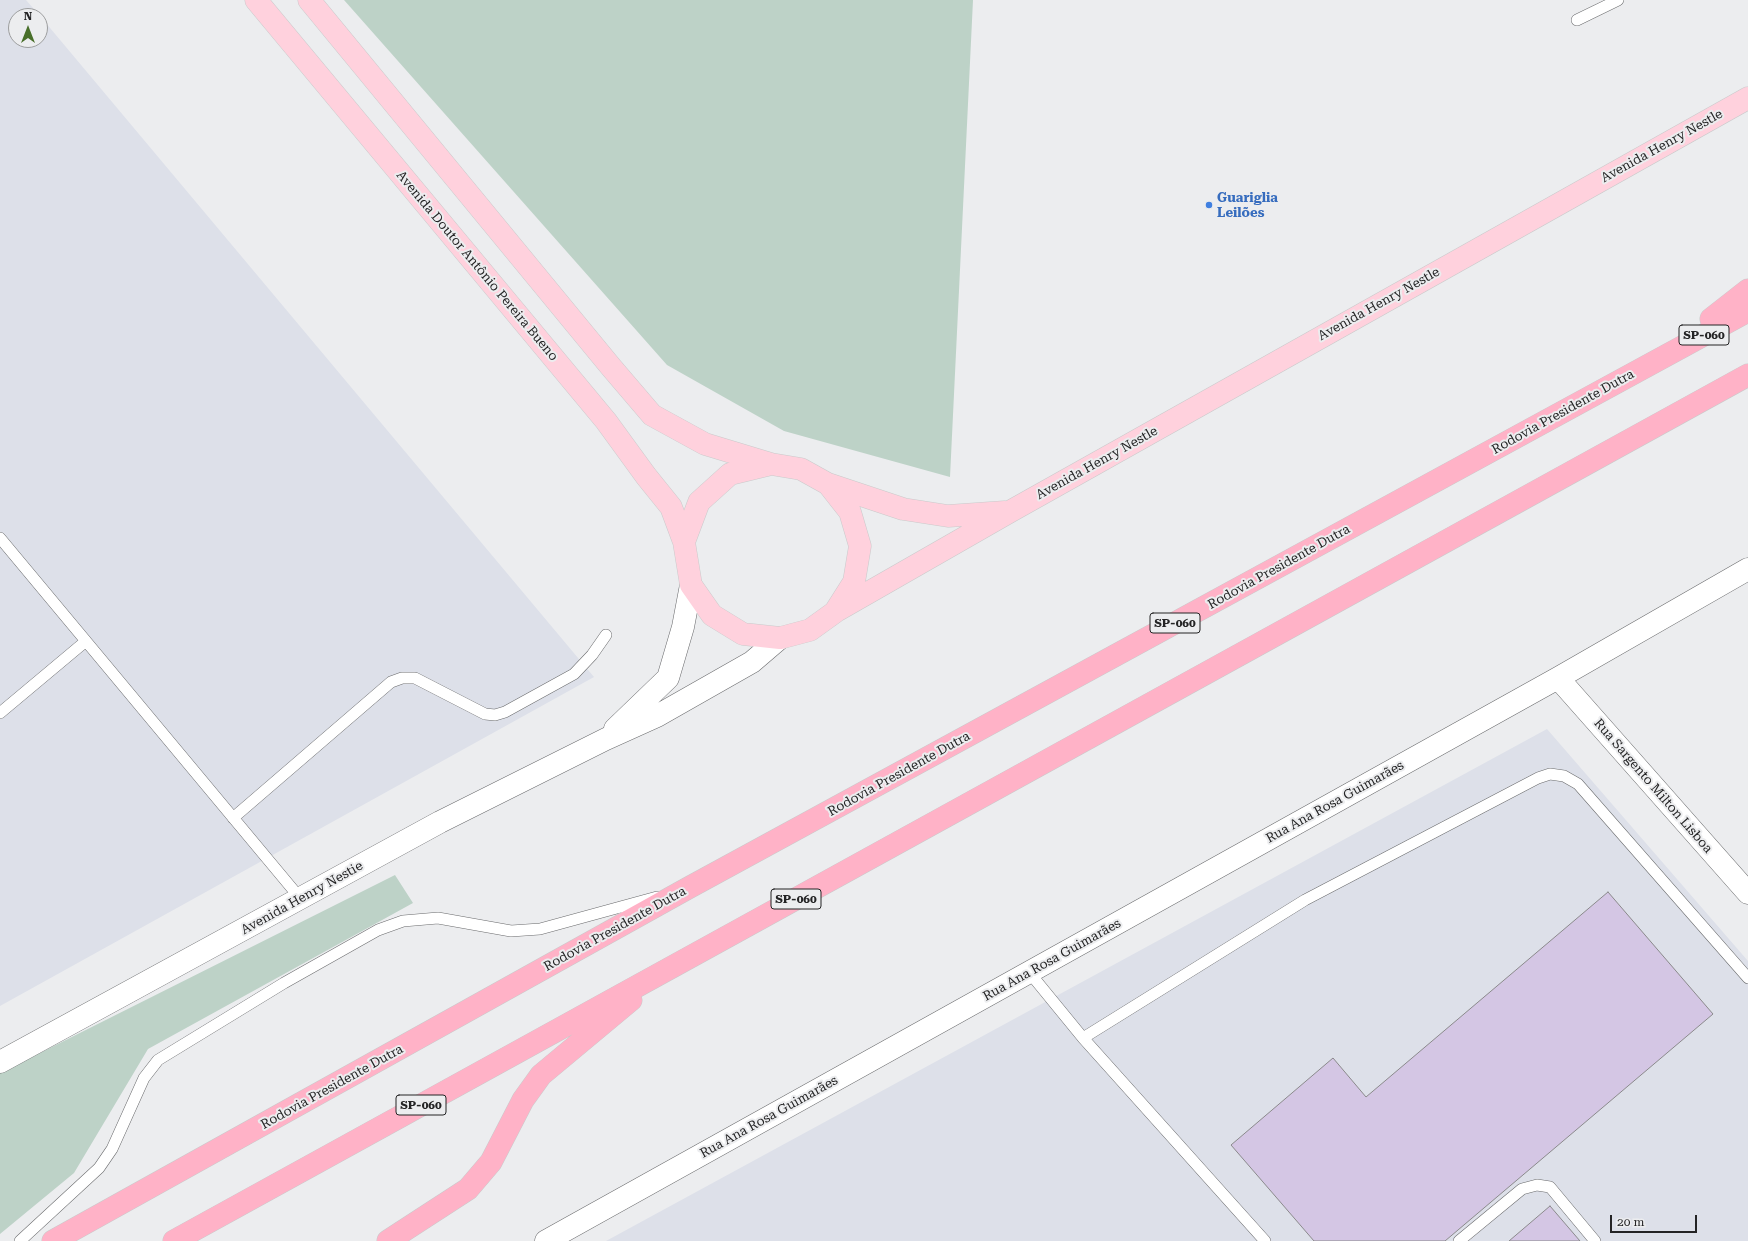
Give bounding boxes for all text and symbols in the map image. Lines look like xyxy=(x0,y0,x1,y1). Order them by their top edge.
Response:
north arrow xyxy=(8,8,48,48)
text: N xyxy=(24,10,32,23)
street label: Avenida Henry Nestle xyxy=(1598,106,1726,186)
street label: Avenida Doutor Antônio Pereira Bueno xyxy=(393,168,561,364)
place label: Guariglia Leilões xyxy=(1217,190,1278,221)
marker: Guariglia Leilões xyxy=(1204,200,1214,210)
street label: Avenida Henry Nestle xyxy=(1315,264,1443,344)
road number: SP-060 xyxy=(1679,325,1729,345)
street label: Rodovia Presidente Dutra xyxy=(1489,366,1637,458)
street label: Avenida Henry Nestle xyxy=(1033,423,1161,503)
street label: Rodovia Presidente Dutra xyxy=(1205,521,1353,613)
road number: SP-060 xyxy=(1150,613,1200,633)
street label: Rua Sargento Milton Lisboa xyxy=(1590,716,1716,856)
street label: Rodovia Presidente Dutra xyxy=(825,728,973,820)
street label: Rua Ana Rosa Guimarães xyxy=(1263,758,1407,846)
street label: Avenida Henry Nestie xyxy=(238,858,366,938)
street label: Rodovia Presidente Dutra xyxy=(541,883,689,975)
road number: SP-060 xyxy=(771,889,821,909)
street label: Rua Ana Rosa Guimarães xyxy=(980,916,1124,1004)
street label: Rodovia Presidente Dutra xyxy=(258,1041,406,1133)
street label: Rua Ana Rosa Guimarães xyxy=(697,1073,841,1161)
road number: SP-060 xyxy=(396,1095,446,1115)
scale bar xyxy=(1612,1207,1699,1233)
text: 20 m xyxy=(1617,1215,1644,1229)

